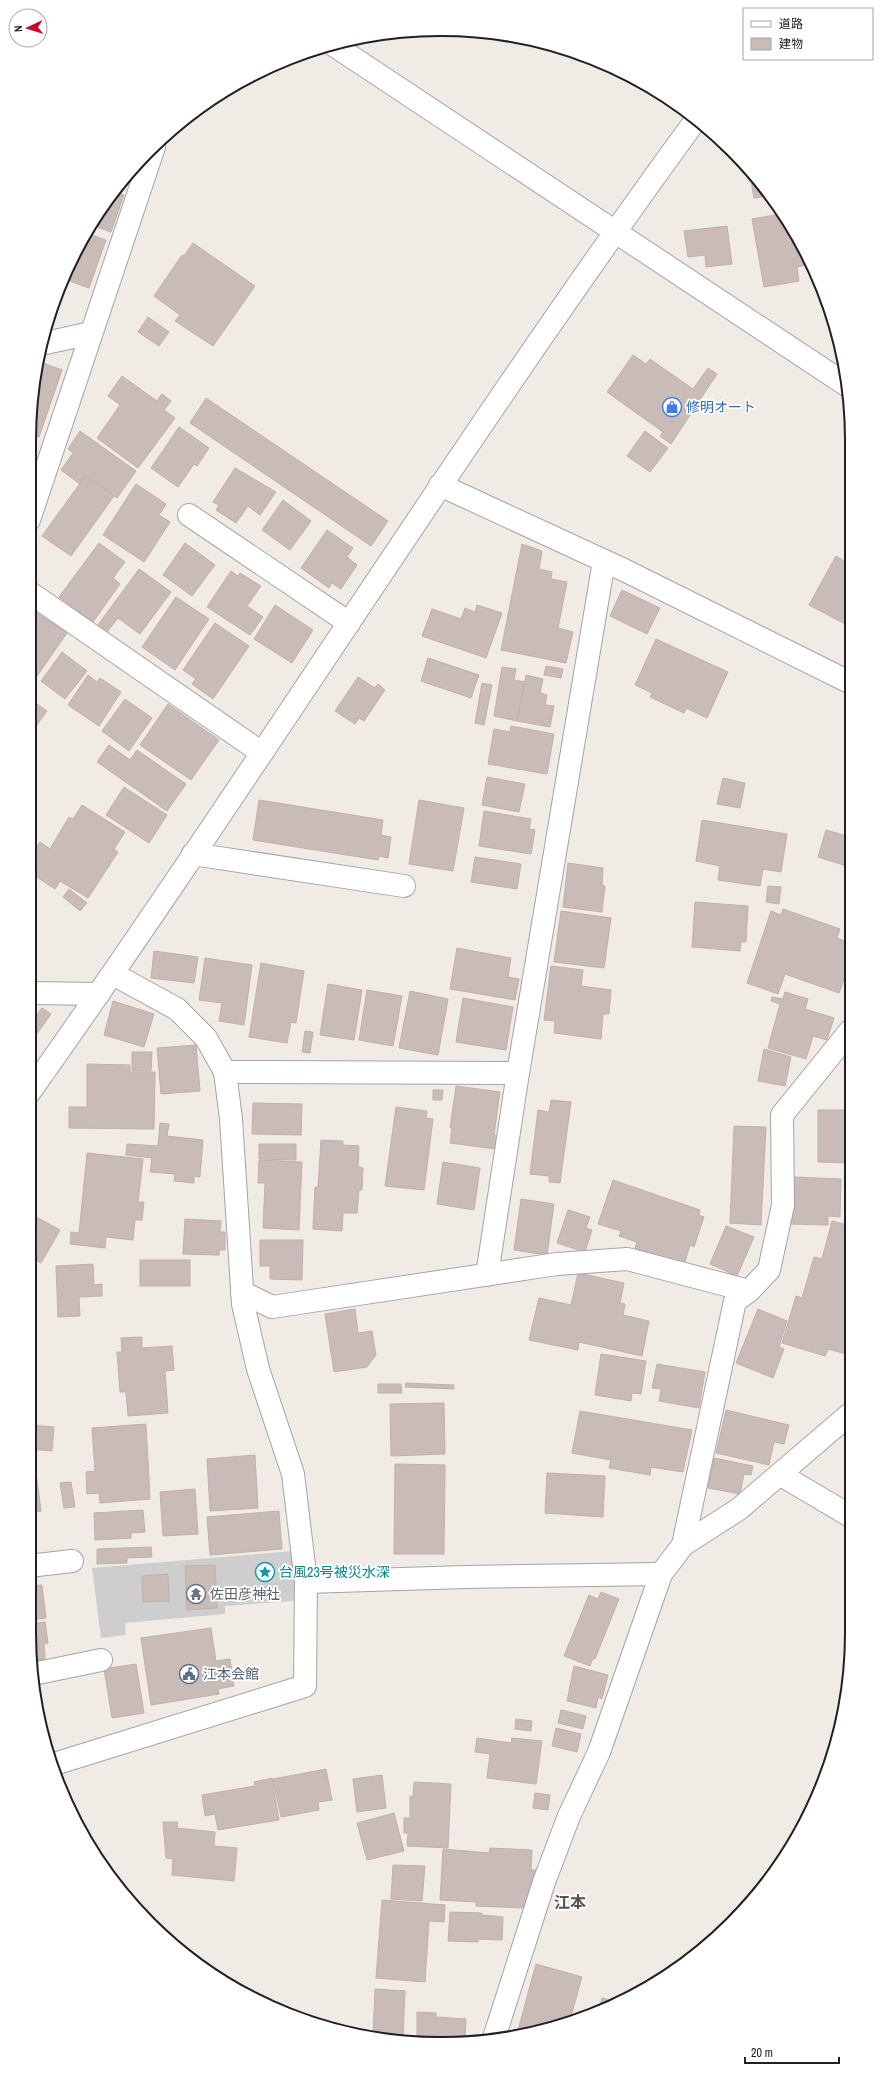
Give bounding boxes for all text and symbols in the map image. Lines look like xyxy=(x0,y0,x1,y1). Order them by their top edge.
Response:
north arrow xyxy=(8,8,48,48)
legend xyxy=(743,8,873,60)
text: 道路 xyxy=(779,16,803,32)
text: N xyxy=(11,25,25,32)
text: 建物 xyxy=(779,36,803,52)
shop icon: 修明オート xyxy=(661,396,683,418)
place label: 修明オート xyxy=(686,398,756,416)
place icon: 台風23号被災水深 xyxy=(254,1561,276,1583)
place label: 台風23号被災水深 xyxy=(279,1563,390,1581)
temple icon: 佐田彦神社 xyxy=(185,1583,207,1605)
place label: 佐田彦神社 xyxy=(210,1585,280,1603)
public building icon: 江本会館 xyxy=(178,1663,200,1685)
place label: 江本会館 xyxy=(203,1665,259,1683)
district label: 江本 xyxy=(554,1891,586,1913)
scale bar xyxy=(745,2039,839,2065)
text: 20 m xyxy=(751,2045,773,2061)

